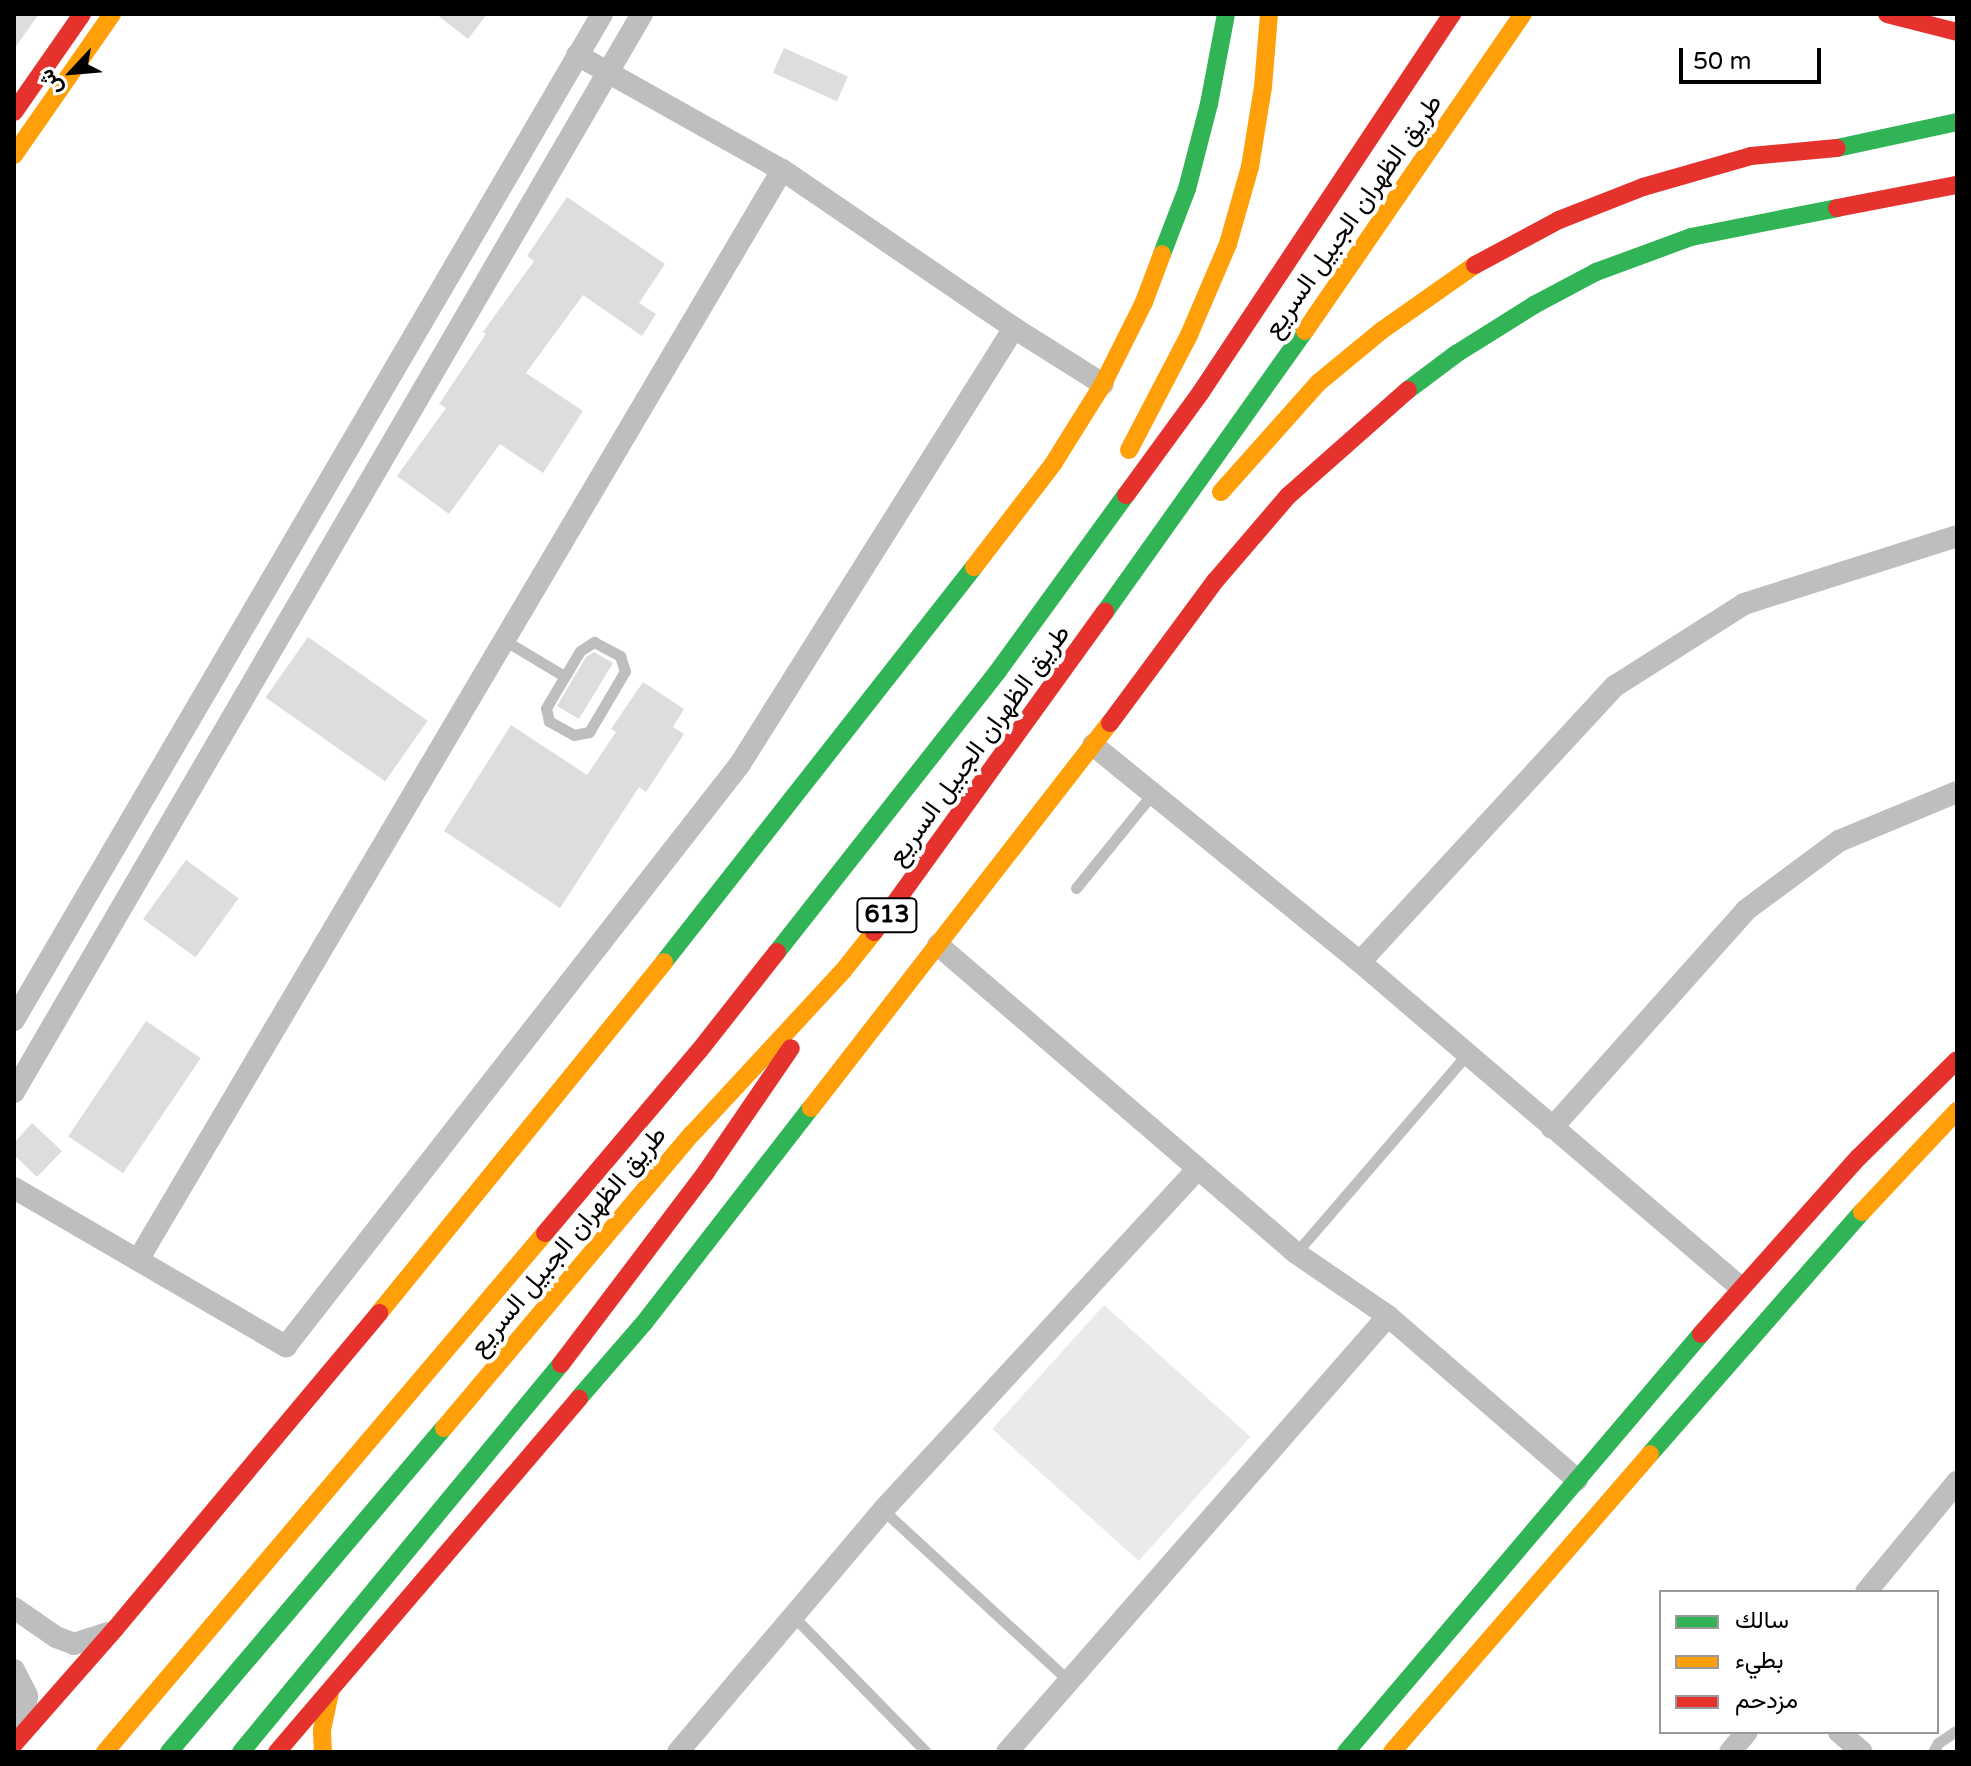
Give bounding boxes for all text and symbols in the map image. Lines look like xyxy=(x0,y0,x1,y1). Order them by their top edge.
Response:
north arrow xyxy=(32,32,112,112)
scale bar xyxy=(1683,32,1825,82)
text: 50 m xyxy=(1693,47,1751,76)
text: ش xyxy=(33,65,68,100)
street label: طريق الظهران الجبيل السريع xyxy=(1257,88,1449,344)
street label: طريق الظهران الجبيل السريع xyxy=(881,619,1077,871)
road number: 613 xyxy=(855,895,919,935)
street label: طريق الظهران الجبيل السريع xyxy=(463,1120,673,1362)
legend xyxy=(1659,1590,1939,1734)
text: سالك xyxy=(1735,1606,1789,1635)
text: بطيء xyxy=(1735,1646,1784,1675)
text: مزدحم xyxy=(1735,1686,1798,1715)

